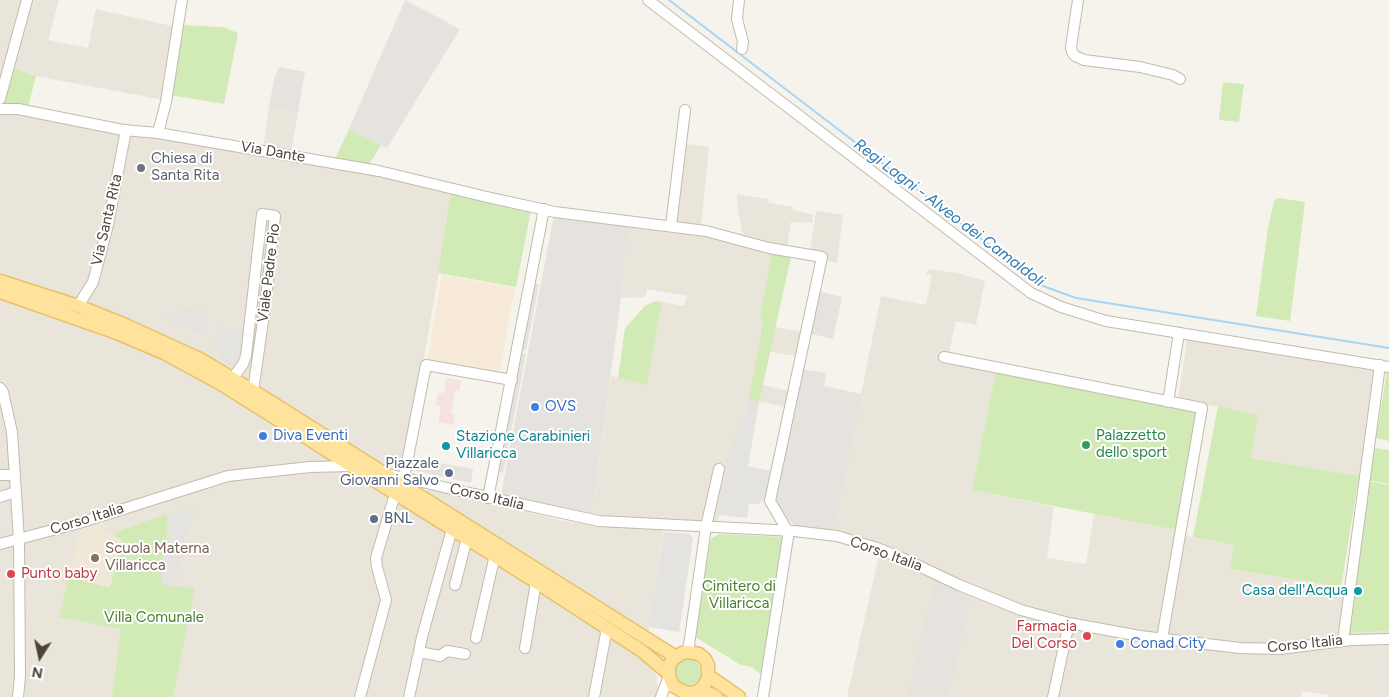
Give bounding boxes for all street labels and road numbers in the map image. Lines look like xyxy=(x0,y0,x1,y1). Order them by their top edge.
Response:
street label: Via Dante xyxy=(239,137,307,167)
street label: Via Santa Rita xyxy=(88,172,126,268)
street label: Viale Padre Pio xyxy=(254,223,284,323)
street label: Corso Italia xyxy=(448,480,526,514)
street label: Corso Italia xyxy=(48,499,126,539)
street label: Corso Italia xyxy=(847,533,925,575)
street label: Corso Italia xyxy=(1266,631,1344,657)

